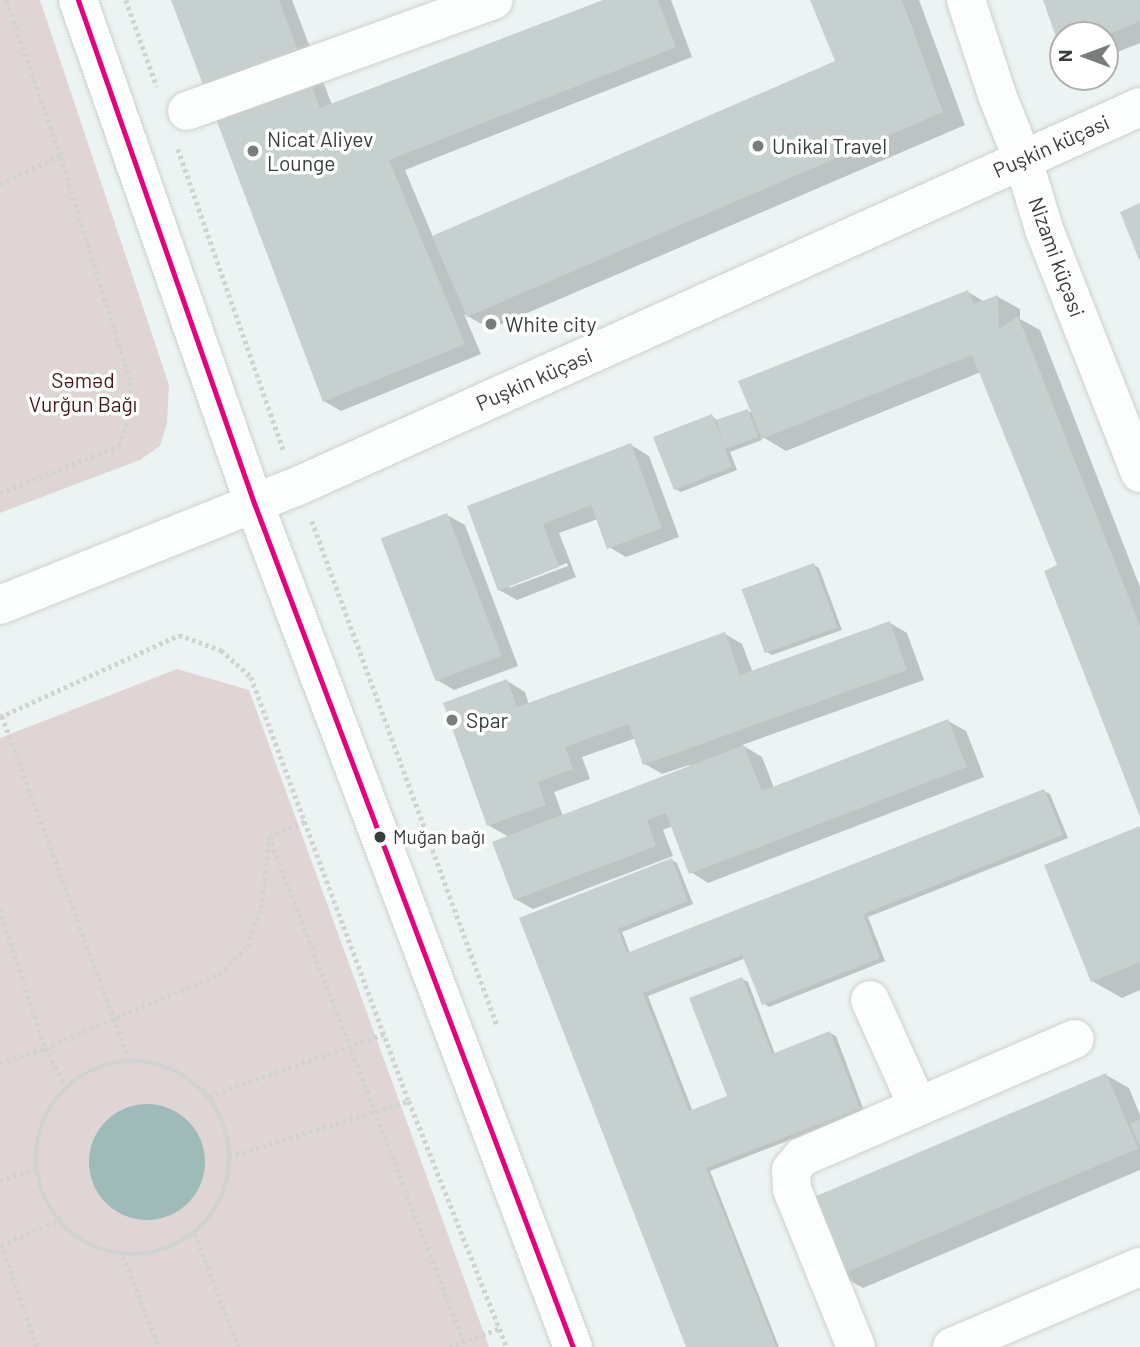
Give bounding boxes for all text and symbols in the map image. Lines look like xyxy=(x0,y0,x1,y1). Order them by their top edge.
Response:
north arrow xyxy=(1049,21,1119,91)
text: N xyxy=(1053,50,1076,62)
street label: Puşkin küçəsi xyxy=(989,109,1113,183)
place label: Nicat Aliyev Lounge xyxy=(267,126,373,176)
place label: Unikal Travel xyxy=(772,133,887,159)
marker: Unikal Travel xyxy=(750,138,766,154)
marker: Nicat Aliyev Lounge xyxy=(245,143,261,159)
street label: Nizami küçəsi xyxy=(1024,194,1090,320)
place label: White city xyxy=(505,311,596,337)
marker: White city xyxy=(483,316,499,332)
street label: Puşkin küçəsi xyxy=(472,342,596,416)
park label: Səməd Vurğun Bağı xyxy=(29,367,137,417)
place label: Spar xyxy=(466,707,508,733)
marker: Spar xyxy=(444,712,460,728)
place label: Muğan bağı xyxy=(393,826,485,848)
marker: Muğan bağı xyxy=(373,830,387,844)

